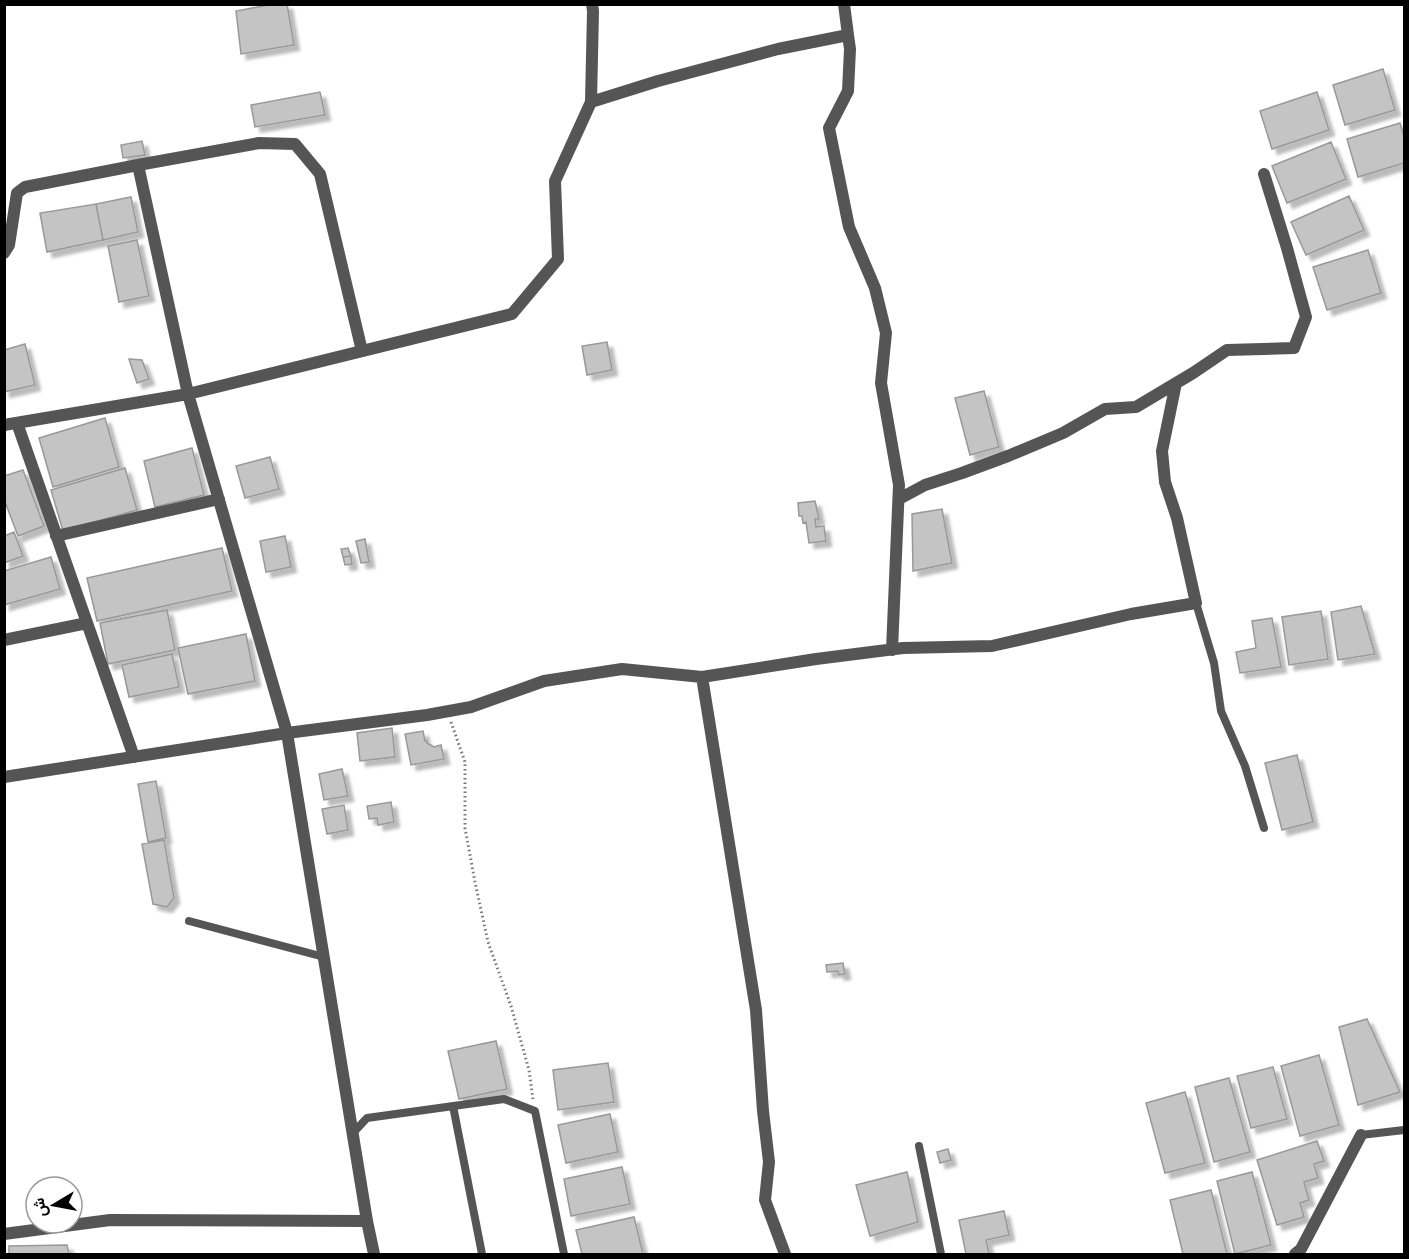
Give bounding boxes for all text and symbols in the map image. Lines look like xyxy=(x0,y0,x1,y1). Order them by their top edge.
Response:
north arrow xyxy=(24,1175,84,1235)
text: ش xyxy=(28,1196,52,1219)

